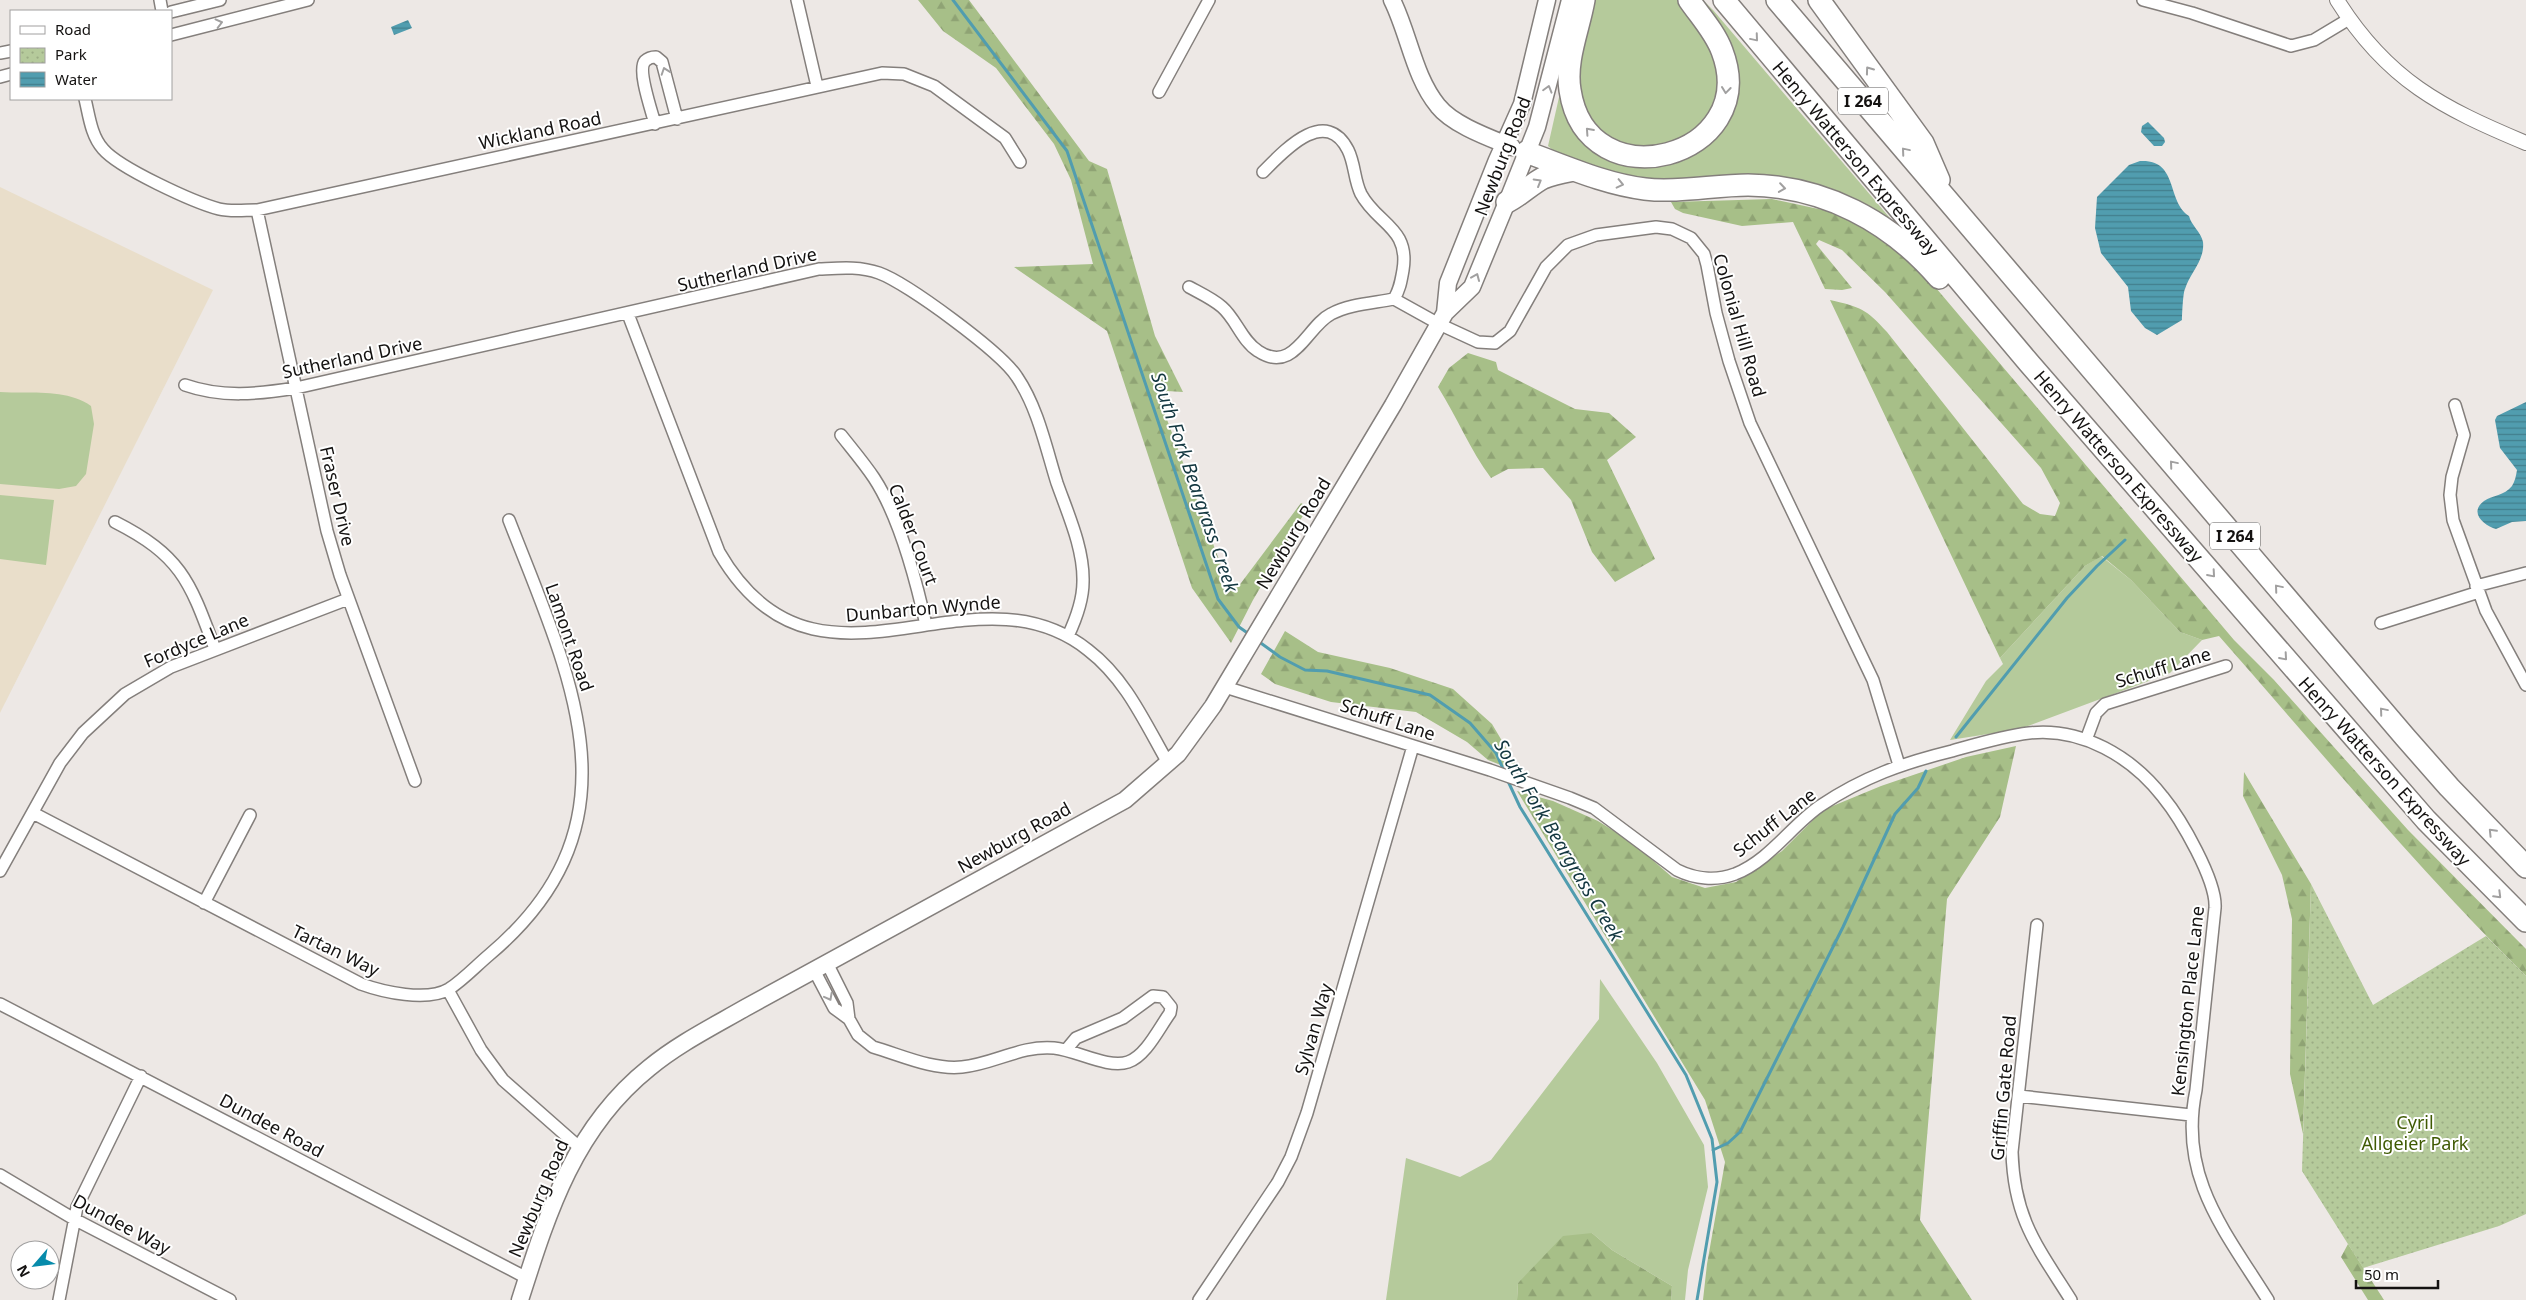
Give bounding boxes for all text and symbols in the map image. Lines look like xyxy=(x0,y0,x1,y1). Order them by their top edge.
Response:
legend xyxy=(10,10,172,100)
text: Road xyxy=(55,19,91,39)
one-way arrow xyxy=(214,19,222,29)
one-way arrow xyxy=(1749,32,1757,41)
text: Park xyxy=(55,44,87,64)
street label: Henry Watterson Expressway xyxy=(1767,56,1945,261)
one-way arrow xyxy=(661,67,671,76)
one-way arrow xyxy=(1867,67,1875,76)
text: Water xyxy=(55,69,97,89)
one-way arrow xyxy=(1543,86,1553,94)
one-way arrow xyxy=(1721,86,1732,94)
road number: I 264 xyxy=(1838,88,1888,114)
street label: Newburg Road xyxy=(1468,93,1536,219)
street label: Wickland Road xyxy=(477,105,603,155)
one-way arrow xyxy=(1586,127,1595,136)
one-way arrow xyxy=(1902,147,1911,156)
one-way arrow xyxy=(1533,178,1542,188)
one-way arrow xyxy=(1616,178,1625,189)
one-way arrow xyxy=(1779,182,1787,193)
street label: Sutherland Drive xyxy=(675,241,819,297)
street label: Colonial Hill Road xyxy=(1708,250,1772,400)
one-way arrow xyxy=(1471,273,1481,281)
street label: Sutherland Drive xyxy=(280,330,424,384)
street label: Henry Watterson Expressway xyxy=(2029,365,2210,568)
water label: South Fork Beargrass Creek xyxy=(1145,368,1245,596)
street label: Fraser Drive xyxy=(315,444,361,548)
one-way arrow xyxy=(2169,460,2178,469)
street label: Newburg Road xyxy=(1250,473,1336,593)
street label: Calder Court xyxy=(884,480,945,589)
road number: I 264 xyxy=(2210,522,2260,550)
one-way arrow xyxy=(2207,568,2215,577)
street label: Lamont Road xyxy=(540,580,600,694)
one-way arrow xyxy=(2275,584,2284,593)
street label: Dunbarton Wynde xyxy=(845,589,1001,627)
street label: Fordyce Lane xyxy=(140,607,252,673)
street label: Schuff Lane xyxy=(2112,641,2214,693)
one-way arrow xyxy=(2279,651,2287,660)
street label: Henry Watterson Expressway xyxy=(2294,671,2477,871)
street label: Schuff Lane xyxy=(1337,692,1439,746)
one-way arrow xyxy=(2380,708,2389,717)
water label: South Fork Beargrass Creek xyxy=(1488,734,1630,946)
street label: Schuff Lane xyxy=(1728,782,1820,862)
street label: Newburg Road xyxy=(953,796,1075,878)
one-way arrow xyxy=(2489,829,2498,838)
one-way arrow xyxy=(2493,889,2502,898)
street label: Kensington Place Lane xyxy=(2165,905,2209,1097)
street label: Tartan Way xyxy=(288,919,384,982)
street label: Sylvan Way xyxy=(1288,980,1338,1078)
one-way arrow xyxy=(823,992,833,1001)
street label: Griffin Gate Road xyxy=(1985,1014,2021,1162)
street label: Dundee Road xyxy=(216,1087,328,1163)
park label: Cyril Allgeier Park xyxy=(2362,1110,2469,1155)
street label: Newburg Road xyxy=(502,1135,574,1261)
street label: Dundee Way xyxy=(69,1188,176,1260)
north arrow xyxy=(10,1240,60,1290)
scale bar xyxy=(2356,1258,2438,1290)
text: N xyxy=(12,1262,34,1281)
text: 50 m xyxy=(2364,1264,2399,1284)

